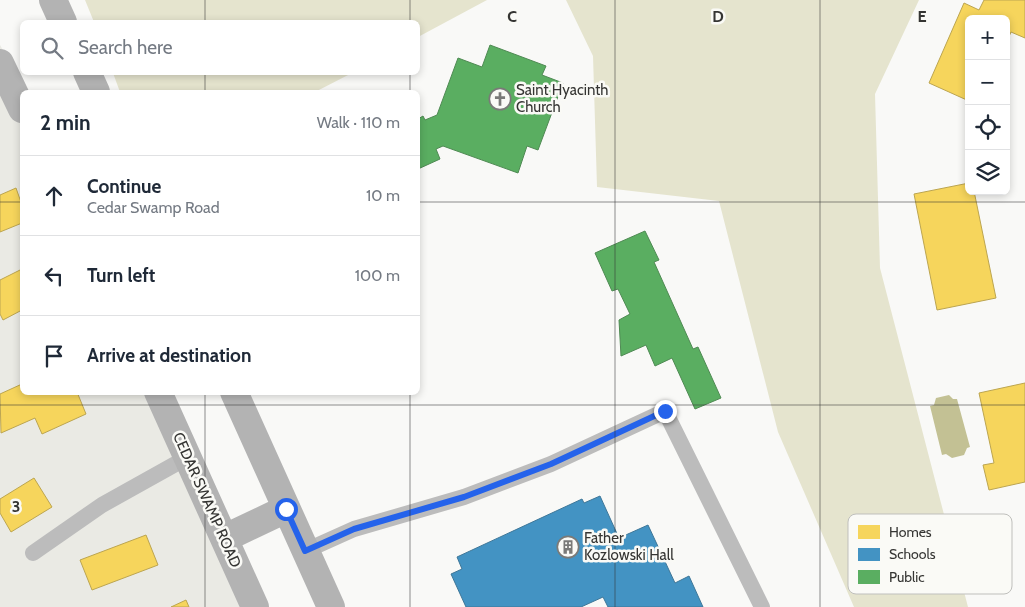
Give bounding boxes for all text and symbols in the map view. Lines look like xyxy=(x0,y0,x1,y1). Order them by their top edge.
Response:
text: C xyxy=(507,7,517,26)
text: D xyxy=(712,7,724,26)
text: E xyxy=(917,7,927,26)
map controls xyxy=(965,15,1010,195)
button: + xyxy=(965,15,1010,60)
search box xyxy=(20,20,420,75)
icon: search xyxy=(38,34,66,62)
text: Search here xyxy=(78,36,172,59)
button: − xyxy=(965,60,1010,105)
place label: Saint Hyacinth Church xyxy=(516,81,608,116)
church icon: Saint Hyacinth Church xyxy=(488,87,512,111)
button: locate xyxy=(965,105,1010,150)
text: 2 min xyxy=(40,110,91,135)
text: Walk · 110 m xyxy=(317,113,400,132)
button: layers xyxy=(965,150,1010,195)
text: Continue xyxy=(87,175,161,198)
icon: ahead xyxy=(40,182,68,210)
text: 10 m xyxy=(366,186,400,205)
text: Cedar Swamp Road xyxy=(87,198,220,217)
icon: left xyxy=(40,262,68,290)
text: Turn left xyxy=(87,264,155,287)
text: 100 m xyxy=(355,266,400,285)
icon: arrive xyxy=(40,342,68,370)
text: Arrive at destination xyxy=(87,344,251,367)
route end xyxy=(654,400,677,423)
street label: CEDAR SWAMP ROAD xyxy=(169,430,245,571)
text: 3 xyxy=(12,497,20,516)
route start xyxy=(275,498,298,521)
legend xyxy=(848,514,1012,594)
text: Homes xyxy=(889,523,932,541)
place label: Father Kozlowski Hall xyxy=(584,529,674,564)
building icon: Father Kozlowski Hall xyxy=(556,535,580,559)
text: Schools xyxy=(889,545,936,563)
text: Public xyxy=(889,568,925,586)

